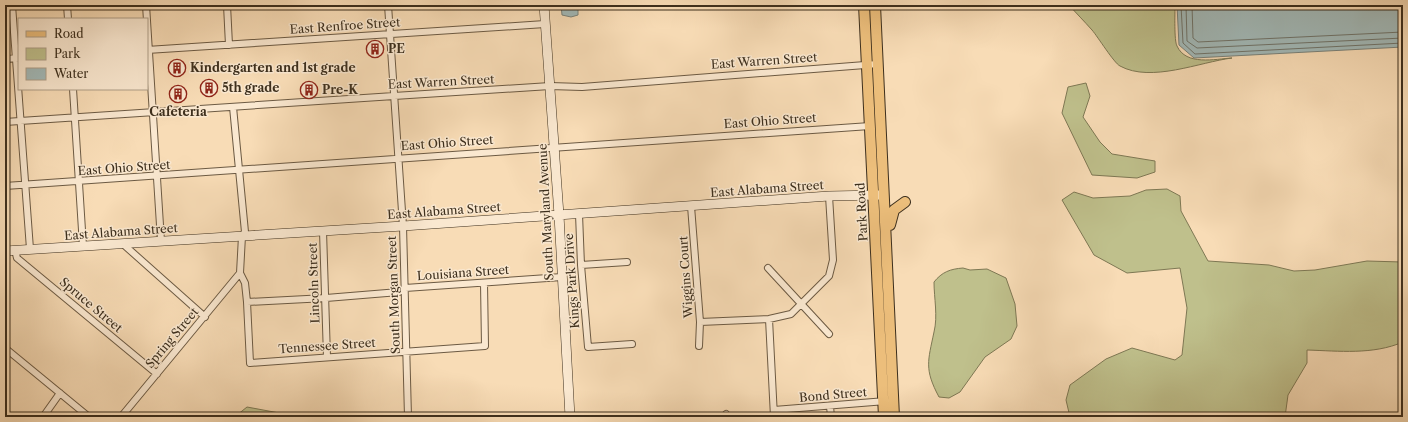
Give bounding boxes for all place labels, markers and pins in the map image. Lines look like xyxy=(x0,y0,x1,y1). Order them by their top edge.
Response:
building icon: PE xyxy=(365,39,385,59)
place label: PE xyxy=(388,41,405,56)
building icon: Kindergarten and 1st grade xyxy=(167,58,187,78)
place label: Kindergarten and 1st grade xyxy=(190,60,356,75)
building icon: 5th grade xyxy=(199,78,219,98)
place label: 5th grade xyxy=(222,80,280,95)
building icon: Pre-K xyxy=(299,80,319,100)
place label: Pre-K xyxy=(322,82,358,97)
building icon: Cafeteria xyxy=(168,84,188,104)
place label: Cafeteria xyxy=(149,104,208,119)

